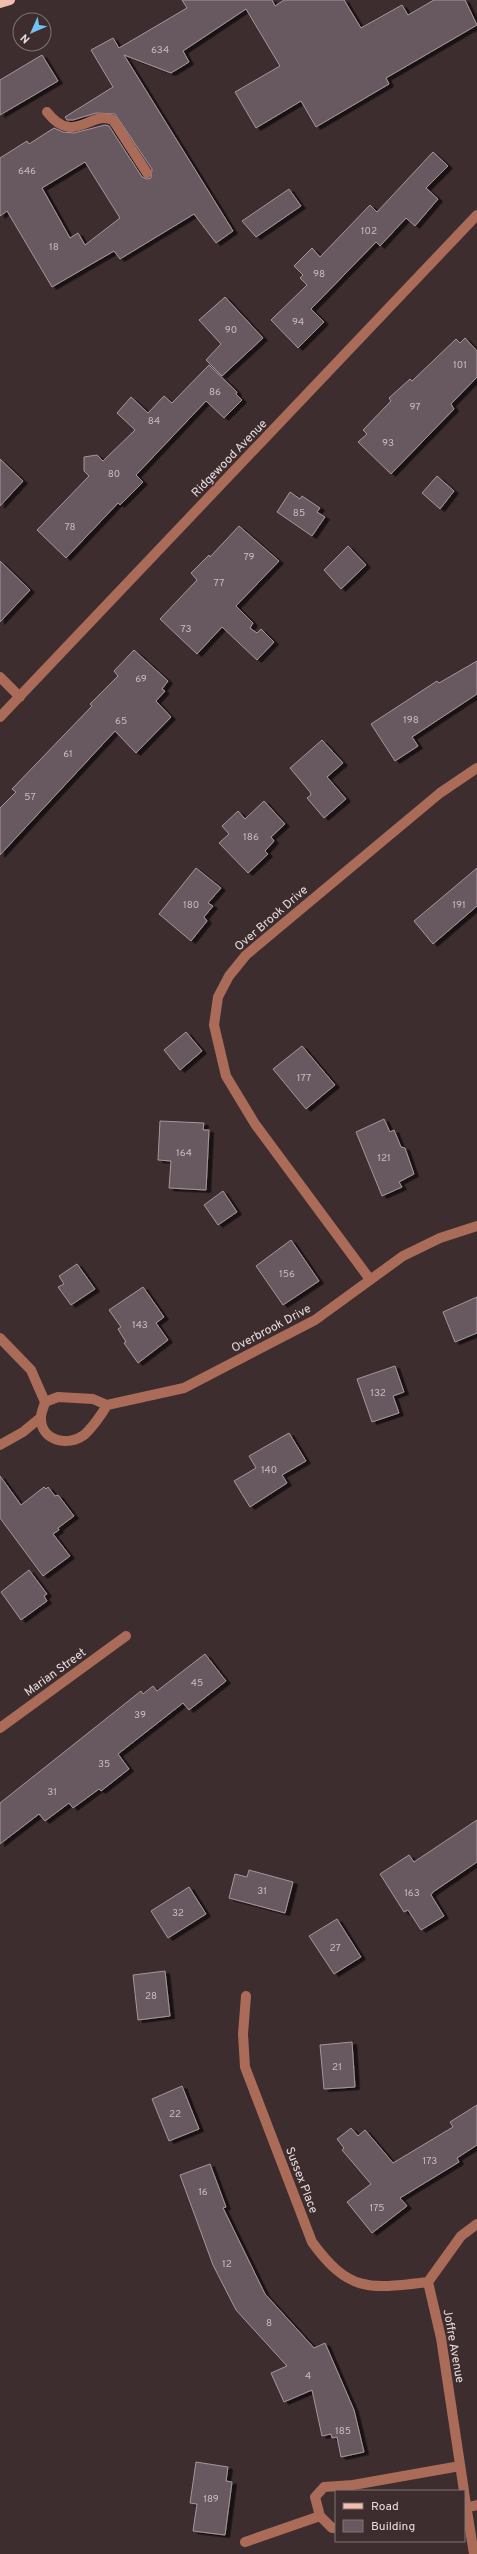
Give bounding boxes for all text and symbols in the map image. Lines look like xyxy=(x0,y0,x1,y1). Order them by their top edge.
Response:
north arrow xyxy=(12,12,52,52)
text: N xyxy=(18,31,33,46)
house number: 634 xyxy=(151,44,169,57)
house number: 646 xyxy=(18,165,36,178)
house number: 102 xyxy=(361,225,377,238)
house number: 18 xyxy=(49,241,59,254)
house number: 98 xyxy=(313,268,325,281)
house number: 94 xyxy=(292,316,304,329)
house number: 90 xyxy=(225,324,237,337)
house number: 101 xyxy=(453,359,467,372)
house number: 86 xyxy=(209,386,221,399)
house number: 97 xyxy=(410,401,420,414)
house number: 84 xyxy=(148,415,160,428)
street label: Ridgewood Avenue xyxy=(188,416,271,501)
house number: 93 xyxy=(382,437,394,450)
house number: 80 xyxy=(108,468,120,481)
house number: 85 xyxy=(293,507,305,520)
house number: 78 xyxy=(64,521,76,534)
house number: 79 xyxy=(243,551,255,564)
house number: 77 xyxy=(214,577,224,590)
house number: 73 xyxy=(180,623,192,636)
house number: 69 xyxy=(135,673,147,686)
house number: 198 xyxy=(403,714,419,727)
house number: 65 xyxy=(115,715,127,728)
house number: 61 xyxy=(63,748,73,761)
house number: 57 xyxy=(24,791,36,804)
house number: 186 xyxy=(243,831,259,844)
street label: Over Brook Drive xyxy=(232,882,312,955)
house number: 180 xyxy=(183,899,199,912)
house number: 191 xyxy=(452,899,466,912)
house number: 177 xyxy=(297,1072,311,1085)
house number: 164 xyxy=(176,1147,192,1160)
house number: 121 xyxy=(377,1152,391,1165)
house number: 156 xyxy=(279,1268,295,1281)
street label: Overbrook Drive xyxy=(229,1301,314,1357)
house number: 143 xyxy=(132,1319,148,1332)
house number: 132 xyxy=(370,1387,386,1400)
house number: 140 xyxy=(261,1464,277,1477)
street label: Marian Street xyxy=(22,1645,90,1701)
house number: 45 xyxy=(191,1677,203,1690)
house number: 39 xyxy=(134,1709,146,1722)
house number: 35 xyxy=(98,1758,110,1771)
house number: 31 xyxy=(47,1786,57,1799)
house number: 31 xyxy=(257,1885,267,1898)
house number: 163 xyxy=(404,1887,420,1900)
house number: 32 xyxy=(172,1907,184,1920)
house number: 27 xyxy=(329,1942,341,1955)
house number: 28 xyxy=(145,1990,157,2003)
house number: 21 xyxy=(332,2061,342,2074)
house number: 22 xyxy=(169,2108,181,2121)
street label: Sussex Place xyxy=(281,2145,321,2216)
house number: 173 xyxy=(423,2155,437,2168)
house number: 16 xyxy=(198,2186,208,2199)
house number: 175 xyxy=(369,2202,385,2215)
house number: 12 xyxy=(222,2258,232,2271)
street label: Joffre Avenue xyxy=(439,2308,467,2384)
house number: 8 xyxy=(266,2317,272,2330)
house number: 4 xyxy=(305,2370,311,2383)
house number: 185 xyxy=(335,2425,351,2438)
legend xyxy=(335,2490,465,2542)
house number: 189 xyxy=(203,2493,219,2506)
text: Road xyxy=(371,2499,399,2515)
text: Building xyxy=(371,2519,415,2535)

